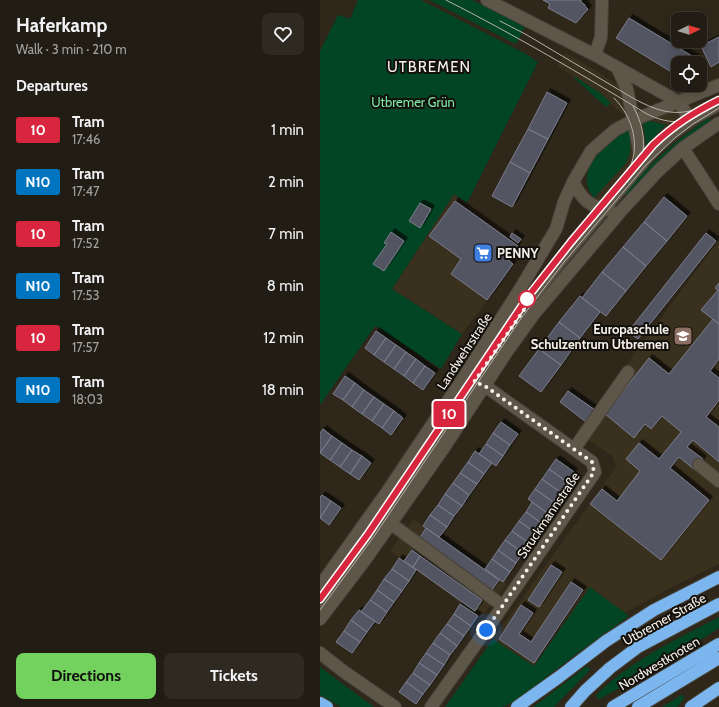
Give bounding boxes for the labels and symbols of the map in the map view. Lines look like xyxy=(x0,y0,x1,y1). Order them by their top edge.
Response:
north arrow xyxy=(671,12,707,48)
district label: UTBREMEN xyxy=(387,58,471,76)
park label: Utbremer Grün xyxy=(371,94,455,110)
supermarket icon: PENNY xyxy=(472,242,494,264)
place label: PENNY xyxy=(497,245,539,261)
unlabelled marker xyxy=(518,290,536,308)
street label: Landwehrstraße xyxy=(433,309,495,392)
place label: Europaschule Schulzentrum Utbremen xyxy=(531,321,669,352)
school or university icon: Europaschule Schulzentrum Utbremen xyxy=(672,325,694,347)
line badge: 10 xyxy=(431,401,467,427)
street label: Struckmannstraße xyxy=(513,468,583,561)
street label: Utbremer Straße xyxy=(620,589,709,648)
your location xyxy=(476,620,496,640)
street label: Nordwestknoten xyxy=(616,633,702,693)

